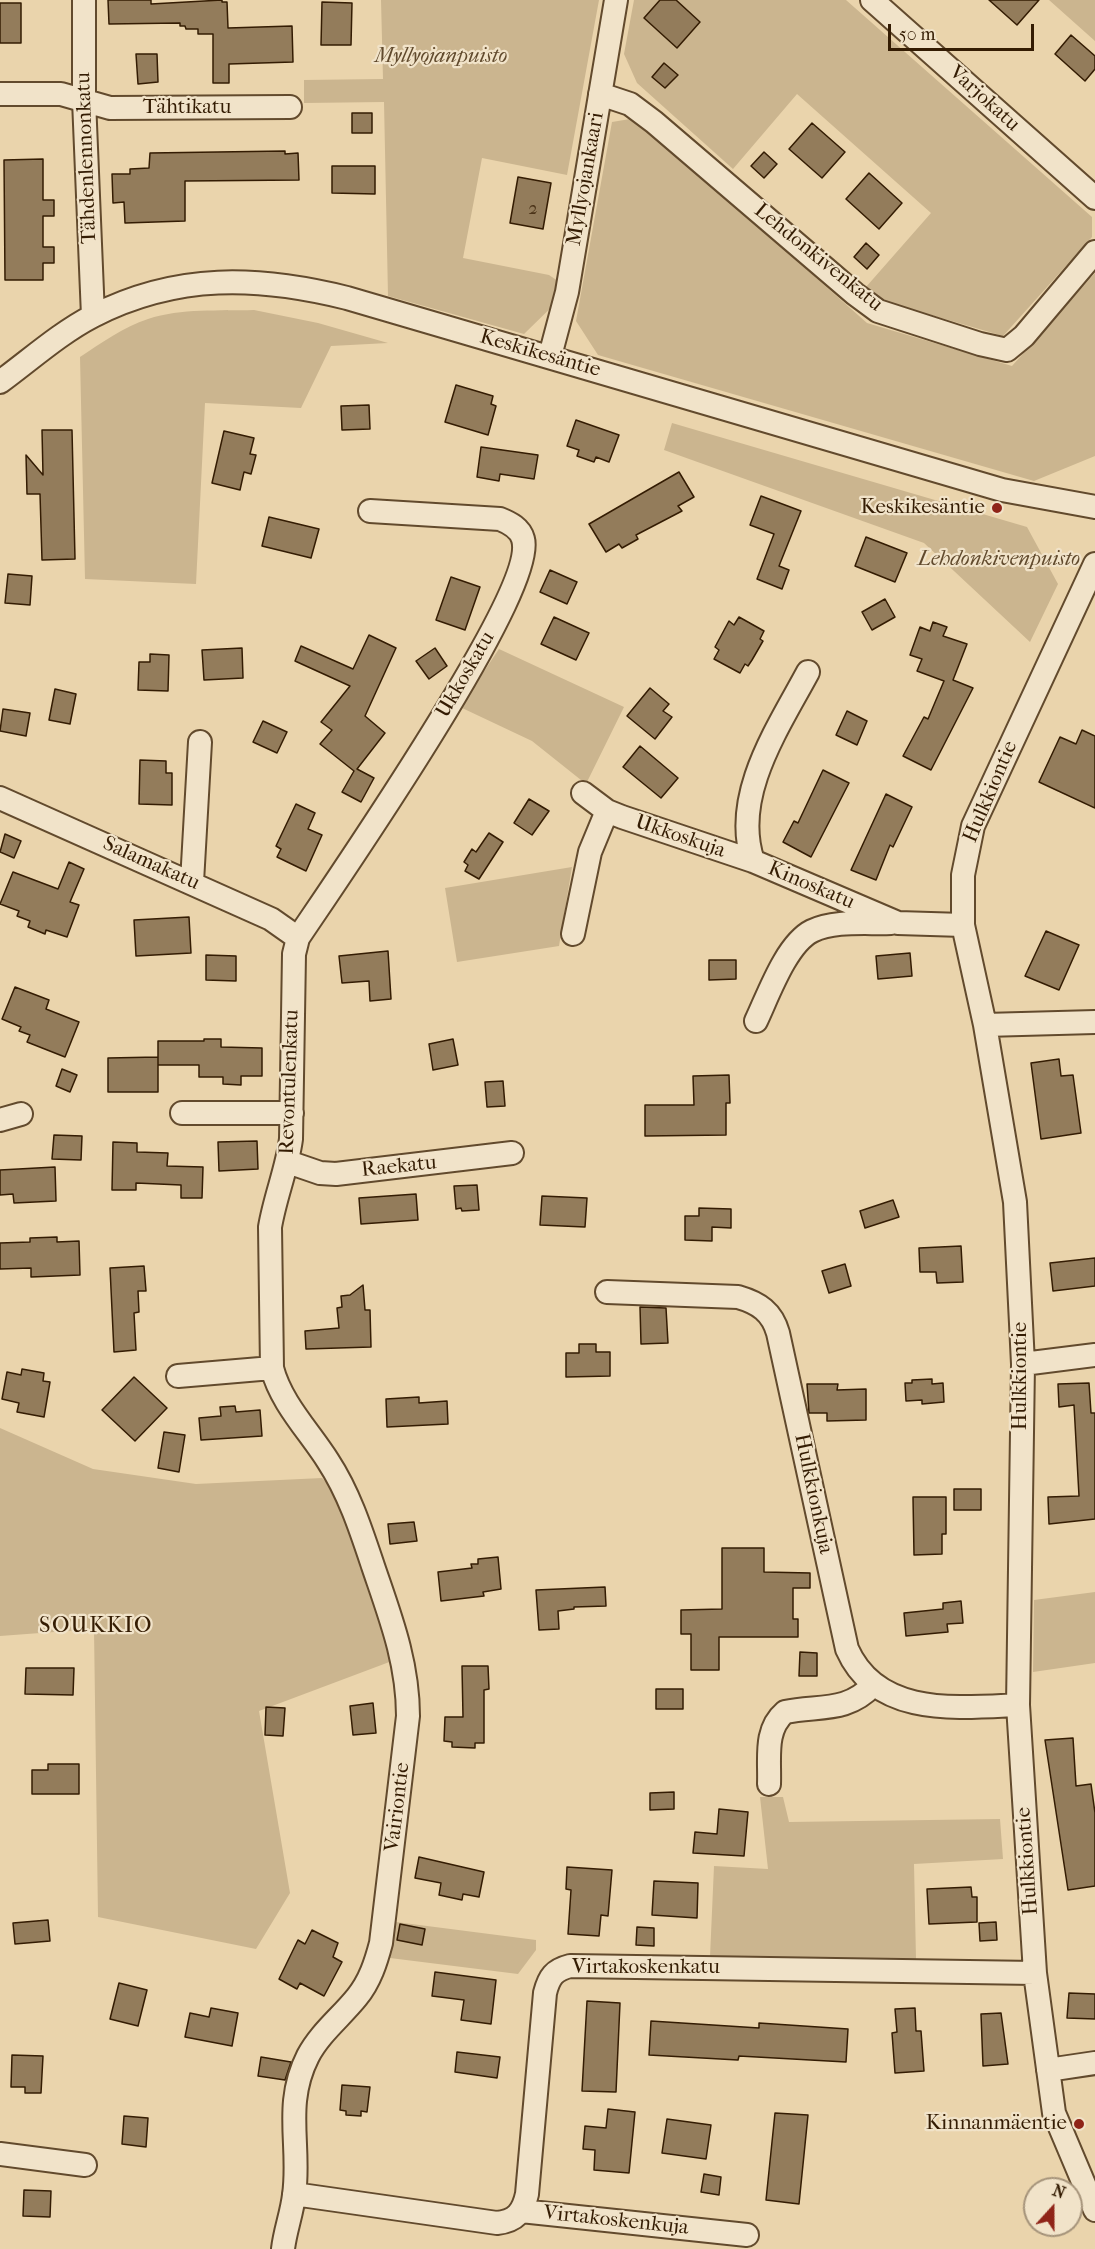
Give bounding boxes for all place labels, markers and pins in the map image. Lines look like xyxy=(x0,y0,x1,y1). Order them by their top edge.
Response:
place label: Keskikesäntie xyxy=(861,495,985,521)
marker: Keskikesäntie xyxy=(990,501,1004,515)
place label: Kinnanmäentie xyxy=(926,2111,1067,2137)
marker: Kinnanmäentie xyxy=(1072,2117,1086,2131)

